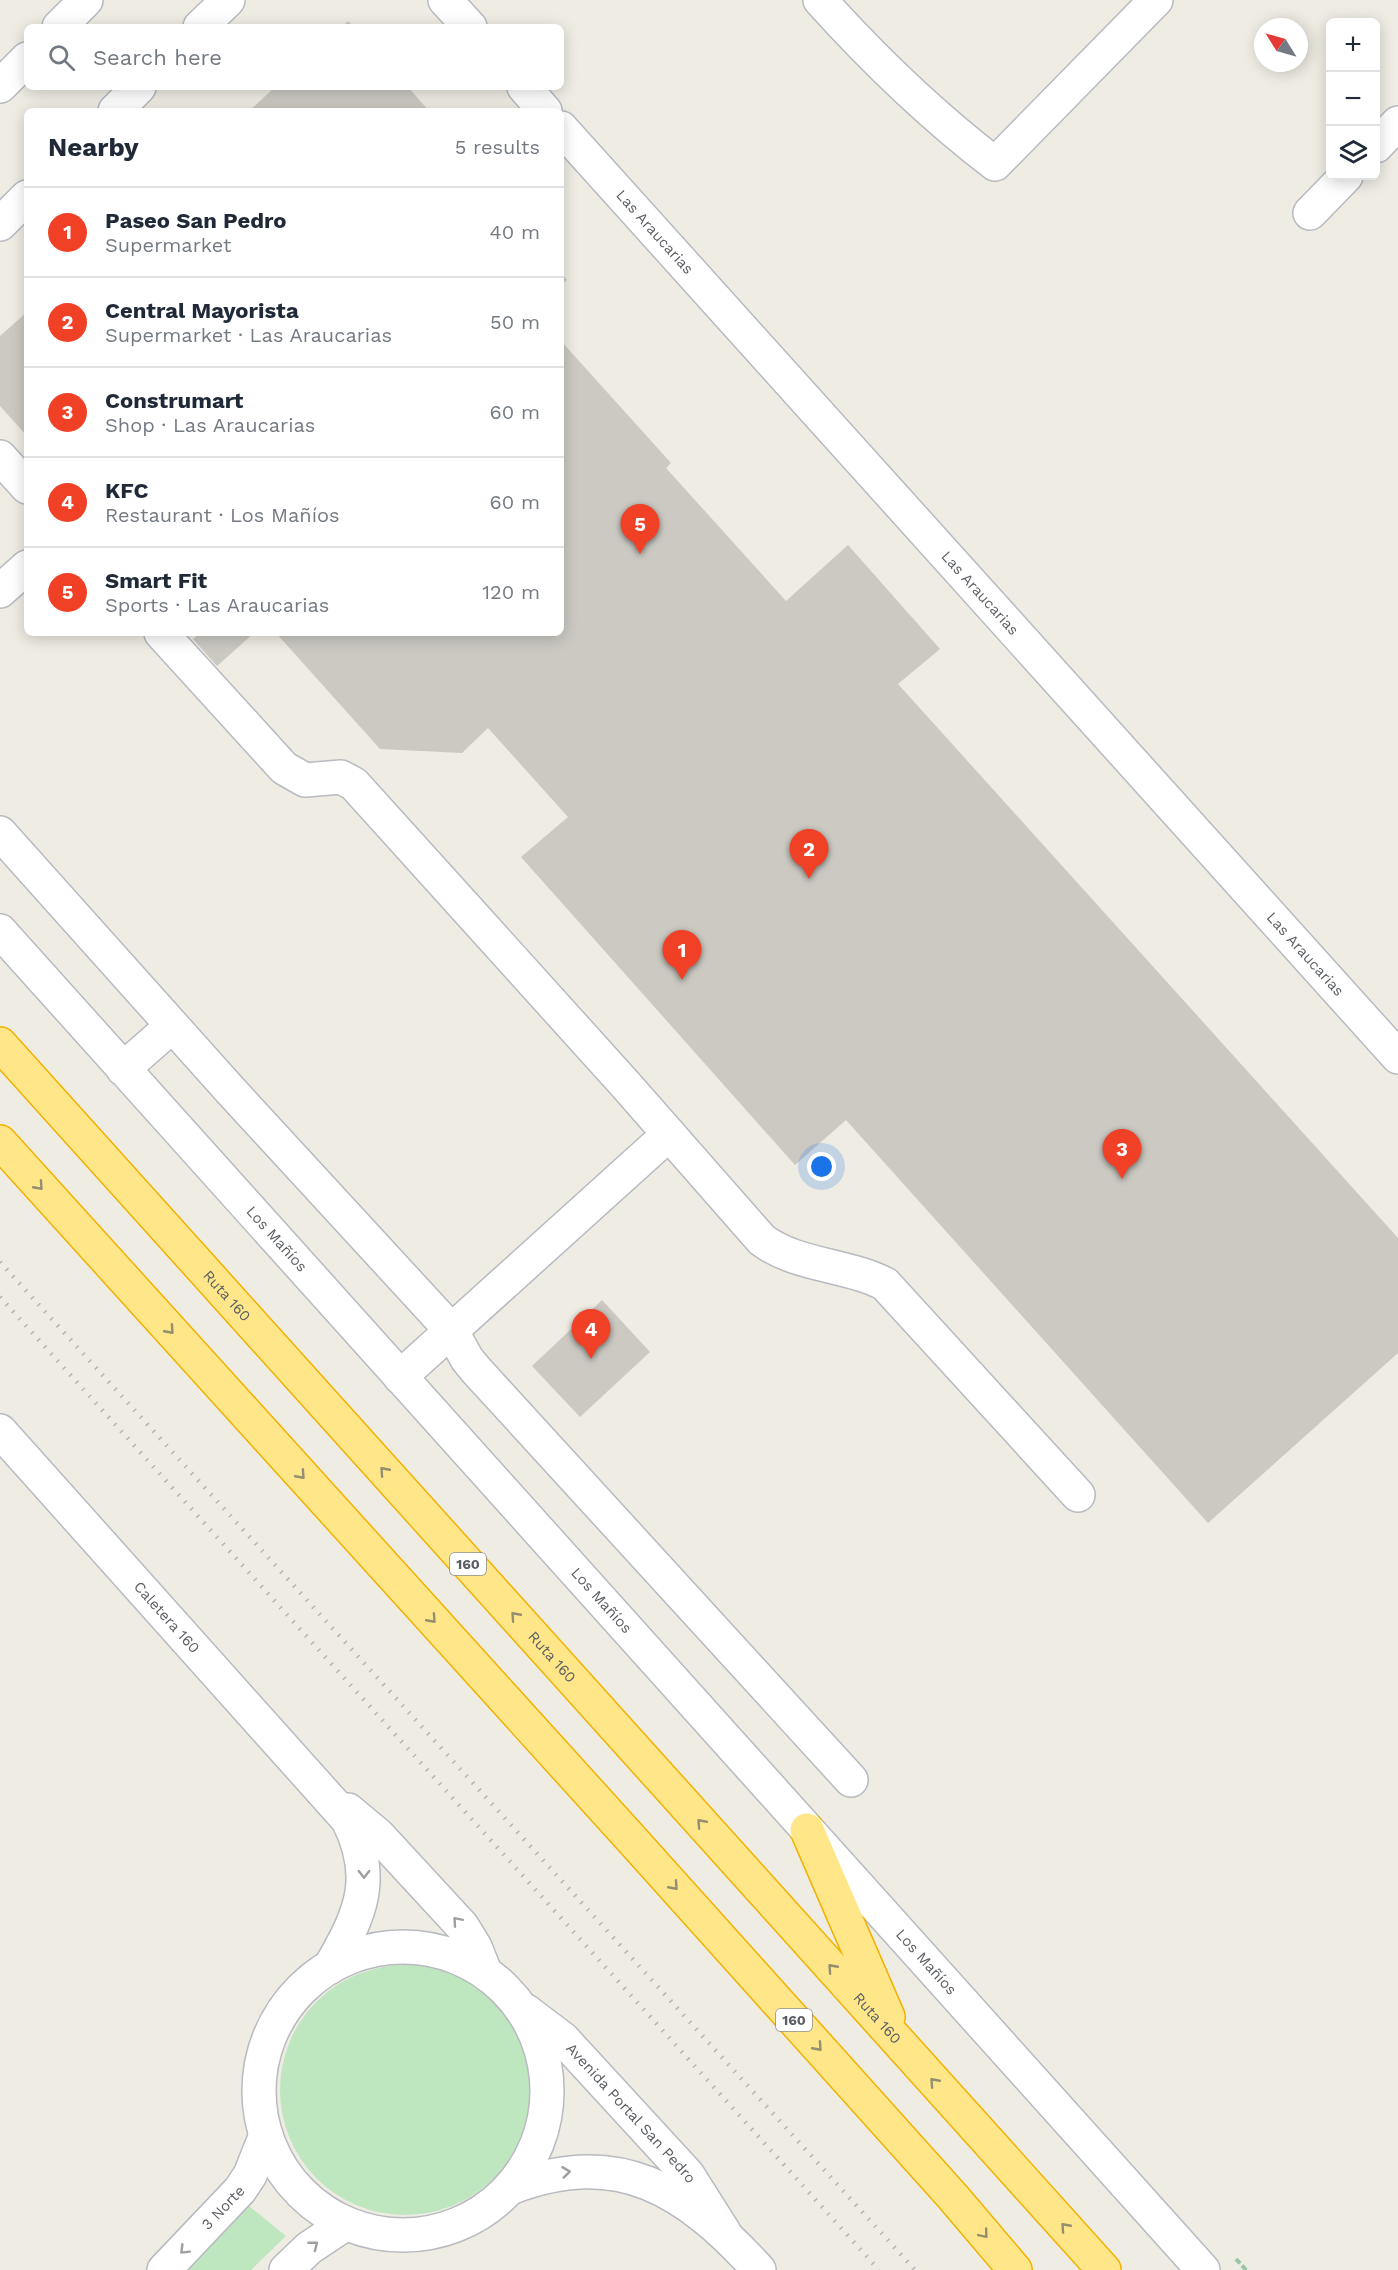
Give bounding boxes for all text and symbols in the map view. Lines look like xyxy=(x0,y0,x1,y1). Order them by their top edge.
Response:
north arrow xyxy=(1254,18,1308,72)
map controls xyxy=(1326,18,1380,180)
button: + xyxy=(1326,18,1380,72)
search box xyxy=(24,24,564,90)
icon: search xyxy=(45,41,78,74)
text: Search here xyxy=(93,45,222,70)
button: − xyxy=(1326,72,1380,126)
button: layers xyxy=(1326,126,1380,180)
text: Nearby xyxy=(48,132,139,162)
text: 5 results xyxy=(455,135,540,159)
street label: Las Araucarias xyxy=(612,186,697,278)
text: Paseo San Pedro xyxy=(105,208,286,233)
text: 1 xyxy=(63,220,72,244)
text: 40 m xyxy=(489,220,540,244)
text: Supermarket xyxy=(105,233,231,257)
text: Central Mayorista xyxy=(105,298,299,323)
text: 2 xyxy=(62,310,73,334)
text: 50 m xyxy=(490,310,540,334)
text: Supermarket · Las Araucarias xyxy=(105,323,392,347)
text: Construmart xyxy=(105,388,243,413)
text: 3 xyxy=(62,400,73,424)
text: 60 m xyxy=(490,400,540,424)
text: Shop · Las Araucarias xyxy=(105,413,315,437)
text: KFC xyxy=(105,478,149,503)
text: 4 xyxy=(61,490,74,514)
text: 60 m xyxy=(490,490,540,514)
text: Restaurant · Los Mañíos xyxy=(105,503,340,527)
pin: 5 xyxy=(620,504,660,554)
street label: Las Araucarias xyxy=(938,547,1023,639)
text: Smart Fit xyxy=(105,568,207,593)
text: 5 xyxy=(62,580,73,604)
text: 120 m xyxy=(482,580,540,604)
text: Sports · Las Araucarias xyxy=(105,593,329,617)
pin: 2 xyxy=(790,830,828,879)
street label: Las Araucarias xyxy=(1263,908,1348,1000)
pin: 1 xyxy=(662,930,702,980)
pin: 3 xyxy=(1102,1130,1142,1179)
your location xyxy=(807,1152,836,1181)
one-way arrow xyxy=(32,1179,43,1189)
street label: Los Mañíos xyxy=(243,1202,311,1276)
street label: Ruta 160 xyxy=(199,1267,255,1325)
pin: 4 xyxy=(572,1310,610,1359)
one-way arrow xyxy=(163,1323,174,1334)
one-way arrow xyxy=(380,1467,391,1478)
one-way arrow xyxy=(294,1468,305,1478)
road number: 160 xyxy=(450,1553,486,1575)
street label: Los Mañíos xyxy=(567,1564,636,1637)
street label: Caletera 160 xyxy=(130,1578,203,1657)
one-way arrow xyxy=(425,1612,436,1623)
one-way arrow xyxy=(511,1612,522,1623)
street label: Ruta 160 xyxy=(524,1628,580,1686)
one-way arrow xyxy=(697,1820,708,1830)
one-way arrow xyxy=(358,1870,370,1879)
one-way arrow xyxy=(667,1880,678,1890)
one-way arrow xyxy=(453,1917,464,1928)
street label: Los Mañíos xyxy=(892,1925,961,1999)
one-way arrow xyxy=(828,1965,839,1975)
street label: Ruta 160 xyxy=(850,1989,905,2048)
road number: 160 xyxy=(776,2009,812,2031)
street label: Avenida Portal San Pedro xyxy=(562,2039,700,2186)
one-way arrow xyxy=(811,2040,822,2051)
one-way arrow xyxy=(930,2078,941,2089)
one-way arrow xyxy=(561,2167,571,2179)
street label: 3 Norte xyxy=(198,2182,248,2234)
one-way arrow xyxy=(1061,2223,1072,2233)
one-way arrow xyxy=(977,2227,988,2238)
one-way arrow xyxy=(307,2241,318,2252)
one-way arrow xyxy=(181,2242,192,2253)

